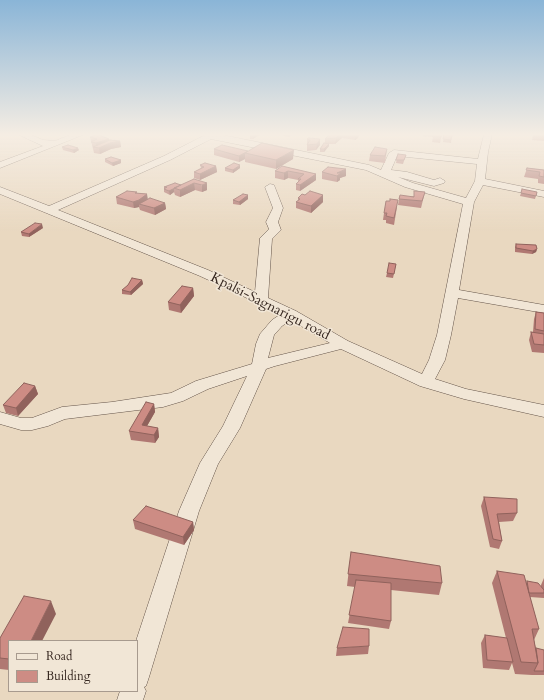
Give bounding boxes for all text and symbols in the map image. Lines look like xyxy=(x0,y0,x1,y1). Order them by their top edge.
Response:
street label: Kpalsi-Sagnarigu road xyxy=(207,270,333,344)
legend xyxy=(8,640,138,692)
text: Road xyxy=(46,648,72,664)
text: Building xyxy=(46,668,90,684)

